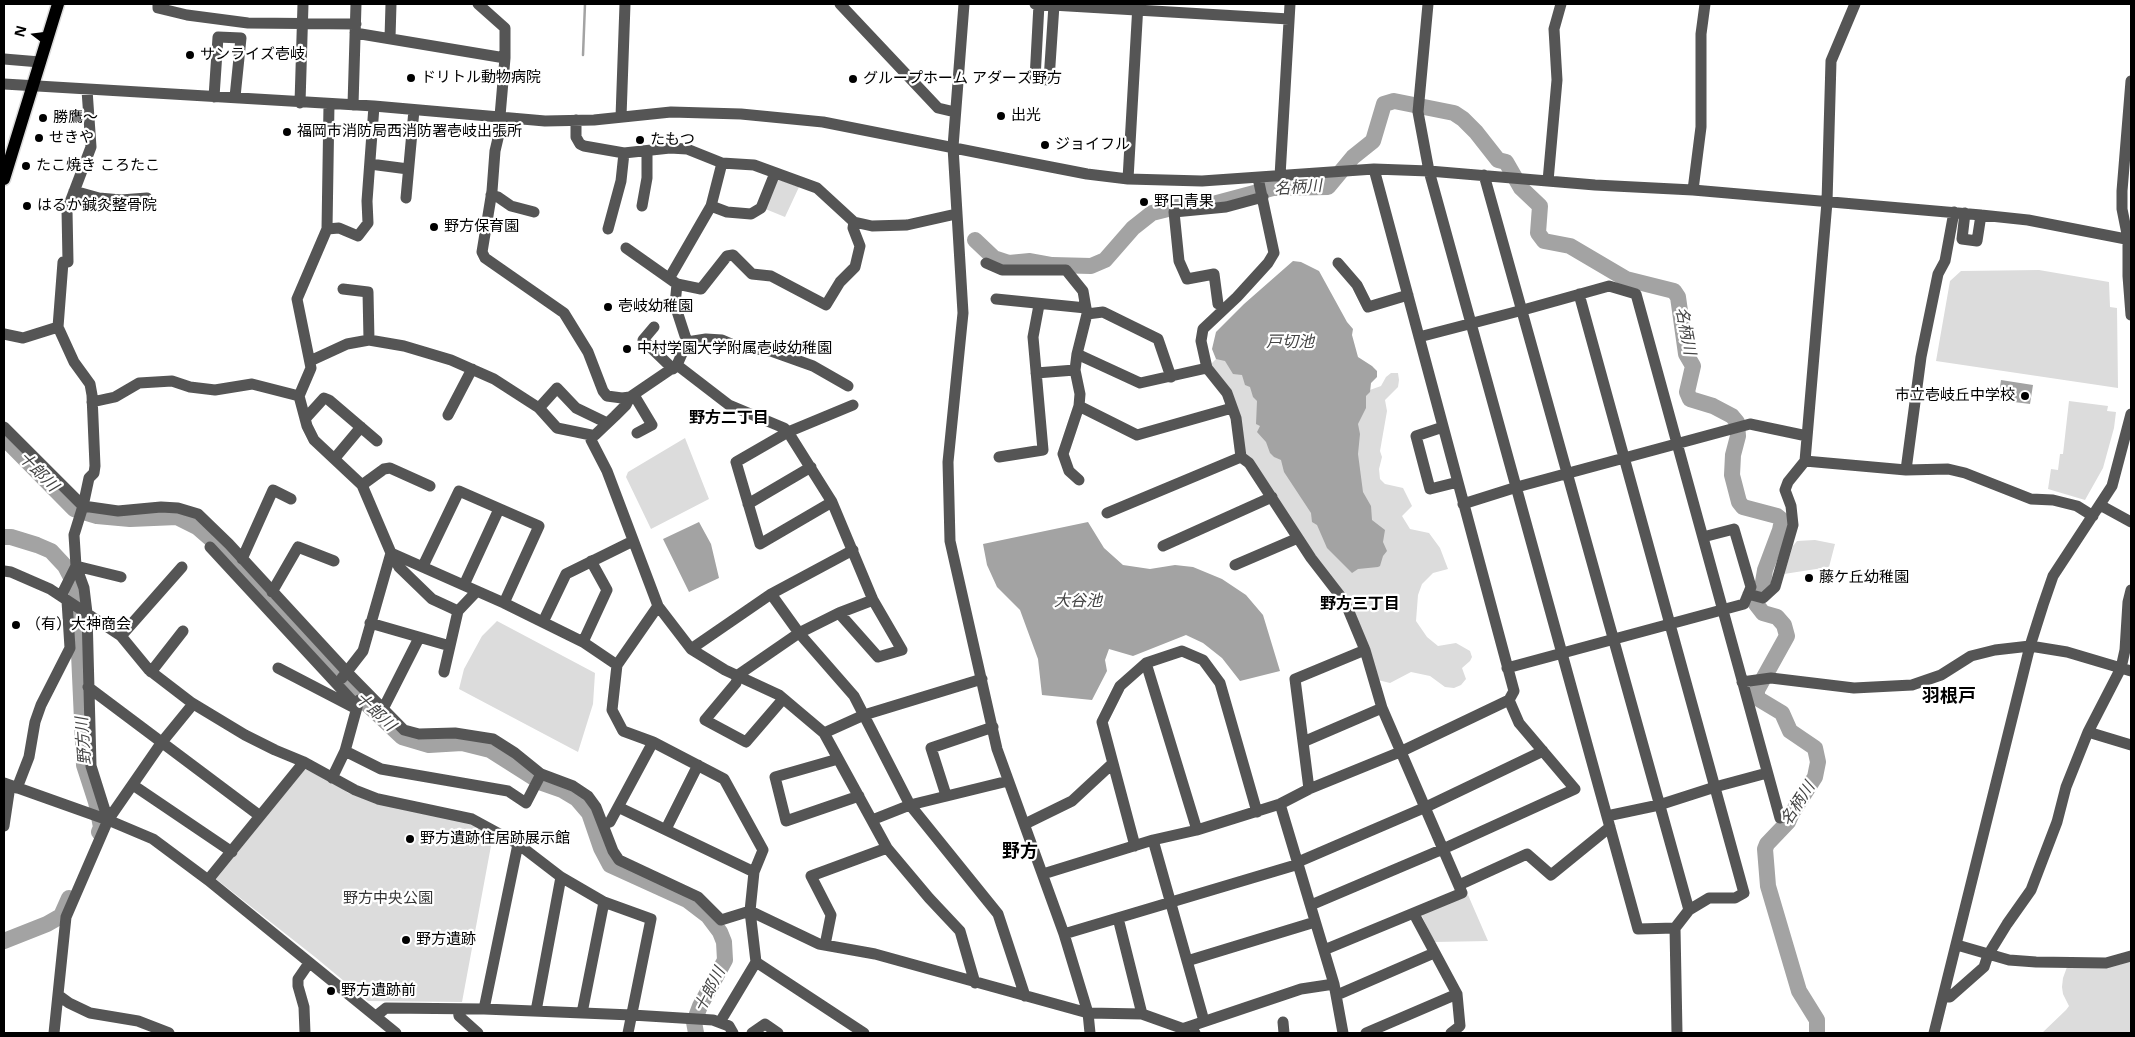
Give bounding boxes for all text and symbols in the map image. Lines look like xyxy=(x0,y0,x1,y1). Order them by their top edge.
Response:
north arrow xyxy=(10,10,60,60)
text: N xyxy=(9,23,31,39)
place label: サンライズ壱岐 xyxy=(200,46,305,64)
marker: サンライズ壱岐 xyxy=(184,49,196,61)
place label: ドリトル動物病院 xyxy=(421,69,541,87)
place label: グループホーム アダーズ野方 xyxy=(863,70,1062,88)
marker: ドリトル動物病院 xyxy=(405,72,417,84)
marker: グループホーム アダーズ野方 xyxy=(847,73,859,85)
place label: 出光 xyxy=(1011,107,1041,125)
place label: 勝鷹～ xyxy=(53,109,98,127)
marker: 出光 xyxy=(995,110,1007,122)
marker: 勝鷹～ xyxy=(37,112,49,124)
place label: 福岡市消防局西消防署壱岐出張所 xyxy=(297,123,522,141)
marker: 福岡市消防局西消防署壱岐出張所 xyxy=(281,126,293,138)
place label: せきや xyxy=(49,129,94,147)
place label: たもつ xyxy=(650,131,695,149)
marker: せきや xyxy=(33,132,45,144)
marker: たもつ xyxy=(634,134,646,146)
place label: ジョイフル xyxy=(1055,136,1130,154)
marker: ジョイフル xyxy=(1039,139,1051,151)
place label: たこ焼き ころたこ xyxy=(36,157,160,175)
marker: たこ焼き ころたこ xyxy=(20,160,32,172)
water label: 名柄川 xyxy=(1273,177,1323,199)
place label: 野口青果 xyxy=(1154,193,1214,211)
marker: 野口青果 xyxy=(1138,196,1150,208)
place label: はるか鍼灸整骨院 xyxy=(37,197,157,215)
marker: はるか鍼灸整骨院 xyxy=(21,200,33,212)
place label: 野方保育園 xyxy=(444,218,519,236)
marker: 野方保育園 xyxy=(428,221,440,233)
place label: 壱岐幼稚園 xyxy=(618,298,693,316)
marker: 壱岐幼稚園 xyxy=(602,301,614,313)
water label: 名柄川 xyxy=(1671,306,1699,356)
water label: 戸切池 xyxy=(1266,332,1314,352)
place label: 中村学園大学附属壱岐幼稚園 xyxy=(637,340,832,358)
marker: 中村学園大学附属壱岐幼稚園 xyxy=(621,343,633,355)
place label: 市立壱岐丘中学校 xyxy=(1895,387,2015,405)
marker: 市立壱岐丘中学校 xyxy=(2019,390,2031,402)
district label: 野方二丁目 xyxy=(689,408,769,428)
water label: 十郎川 xyxy=(14,448,62,496)
place label: 藤ケ丘幼稚園 xyxy=(1819,569,1909,587)
marker: 藤ケ丘幼稚園 xyxy=(1803,572,1815,584)
water label: 大谷池 xyxy=(1054,591,1102,611)
district label: 野方三丁目 xyxy=(1320,594,1400,614)
place label: （有）大神商会 xyxy=(26,616,131,634)
marker: （有）大神商会 xyxy=(10,619,22,631)
district label: 羽根戸 xyxy=(1922,686,1976,708)
water label: 十郎川 xyxy=(351,689,399,735)
water label: 野方川 xyxy=(73,716,95,766)
water label: 名柄川 xyxy=(1777,779,1819,829)
place label: 野方遺跡住居跡展示館 xyxy=(420,830,570,848)
marker: 野方遺跡住居跡展示館 xyxy=(404,833,416,845)
district label: 野方 xyxy=(1002,841,1038,863)
park label: 野方中央公園 xyxy=(343,890,433,908)
place label: 野方遺跡 xyxy=(416,931,476,949)
marker: 野方遺跡 xyxy=(400,934,412,946)
water label: 十郎川 xyxy=(691,964,729,1016)
place label: 野方遺跡前 xyxy=(341,982,416,1000)
marker: 野方遺跡前 xyxy=(325,985,337,997)

